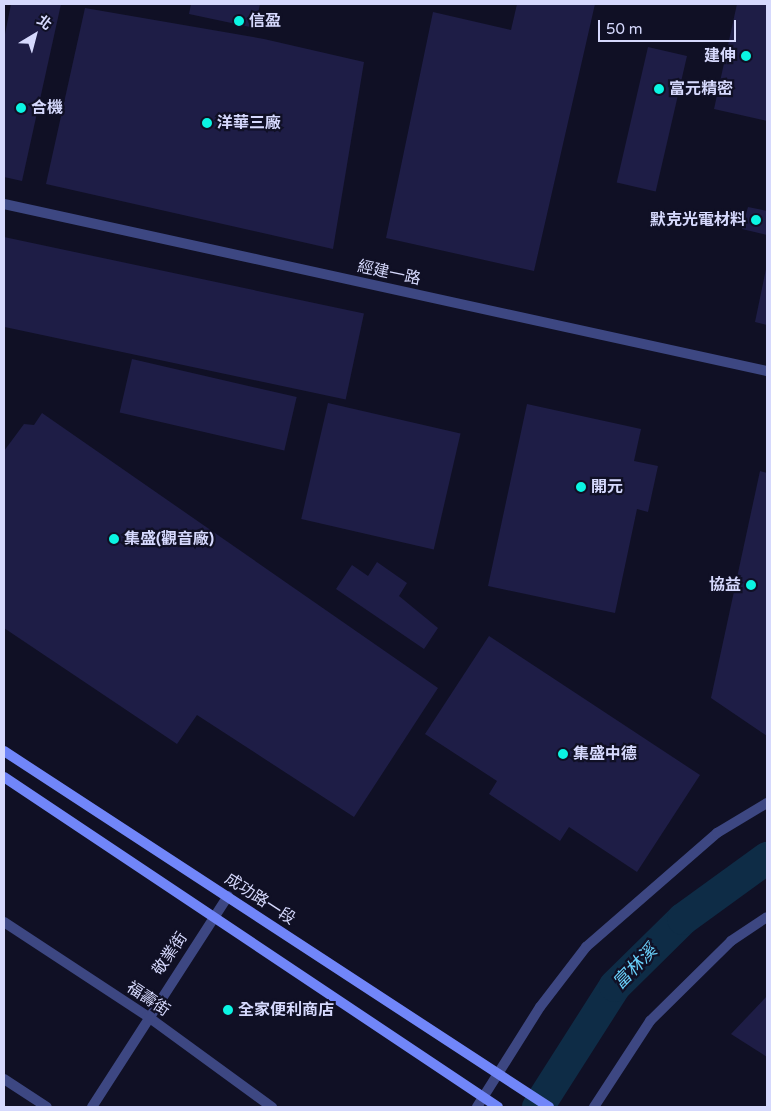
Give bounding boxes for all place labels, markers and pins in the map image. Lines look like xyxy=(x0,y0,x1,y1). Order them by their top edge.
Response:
place label: 信盈 xyxy=(249,11,281,31)
marker: 信盈 xyxy=(233,15,245,27)
place label: 建伸 xyxy=(704,46,736,66)
marker: 建伸 xyxy=(740,50,752,62)
place label: 富元精密 xyxy=(669,79,733,99)
marker: 富元精密 xyxy=(653,83,665,95)
place label: 合機 xyxy=(31,98,63,118)
marker: 合機 xyxy=(15,102,27,114)
place label: 洋華三廠 xyxy=(217,113,281,133)
marker: 洋華三廠 xyxy=(201,117,213,129)
place label: 默克光電材料 xyxy=(650,210,746,230)
marker: 默克光電材料 xyxy=(750,214,762,226)
place label: 開元 xyxy=(591,477,623,497)
marker: 開元 xyxy=(575,481,587,493)
place label: 集盛(觀音廠) xyxy=(124,529,214,549)
marker: 集盛(觀音廠) xyxy=(108,533,120,545)
place label: 協益 xyxy=(709,575,741,595)
marker: 協益 xyxy=(745,579,757,591)
place label: 集盛中德 xyxy=(573,744,637,764)
marker: 集盛中德 xyxy=(557,748,569,760)
place label: 全家便利商店 xyxy=(238,1000,334,1020)
marker: 全家便利商店 xyxy=(222,1004,234,1016)

